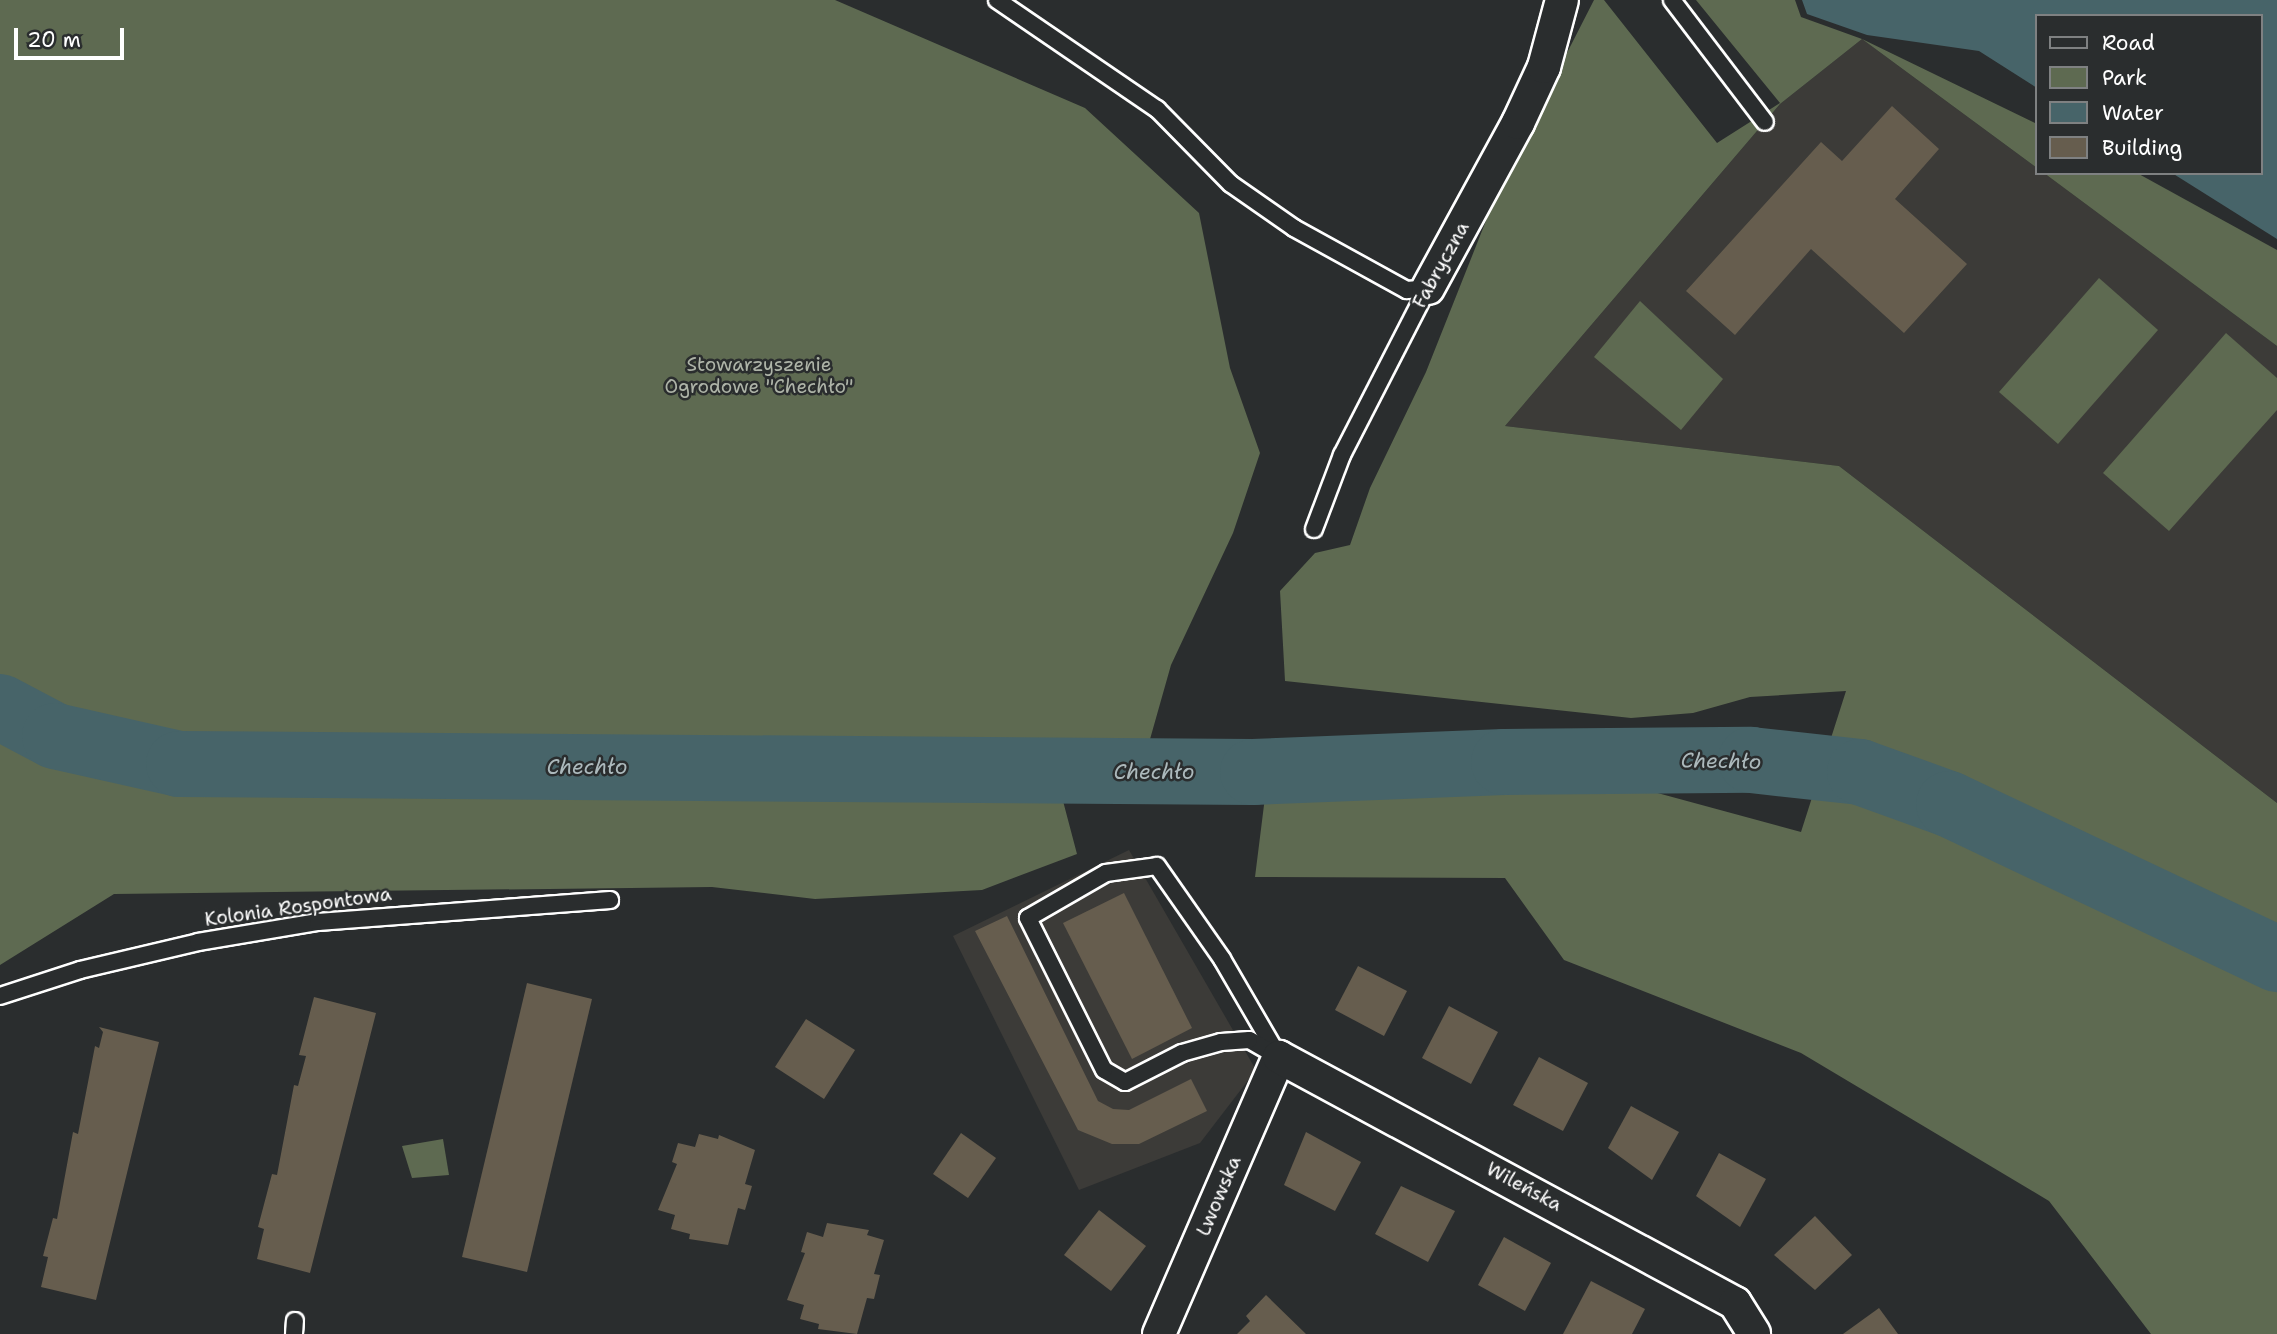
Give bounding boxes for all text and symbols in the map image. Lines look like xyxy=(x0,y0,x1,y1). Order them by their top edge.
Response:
scale bar xyxy=(18,14,128,58)
legend xyxy=(2036,14,2263,175)
text: 20 m xyxy=(27,26,81,54)
text: Road xyxy=(2102,29,2155,57)
text: Park xyxy=(2102,64,2147,92)
text: Water xyxy=(2102,99,2164,127)
text: Building xyxy=(2102,134,2182,162)
street label: Fabryczna xyxy=(1408,218,1474,312)
park label: Stowarzyszenie Ogrodowe "Chechło" xyxy=(664,354,854,398)
water label: Chechło xyxy=(1680,748,1762,774)
water label: Chechło xyxy=(547,754,627,780)
water label: Chechło xyxy=(1114,759,1194,785)
street label: Kolonia Rospontowa xyxy=(203,883,393,931)
street label: Lwowska xyxy=(1192,1153,1246,1239)
street label: Wileńska xyxy=(1482,1158,1566,1216)

